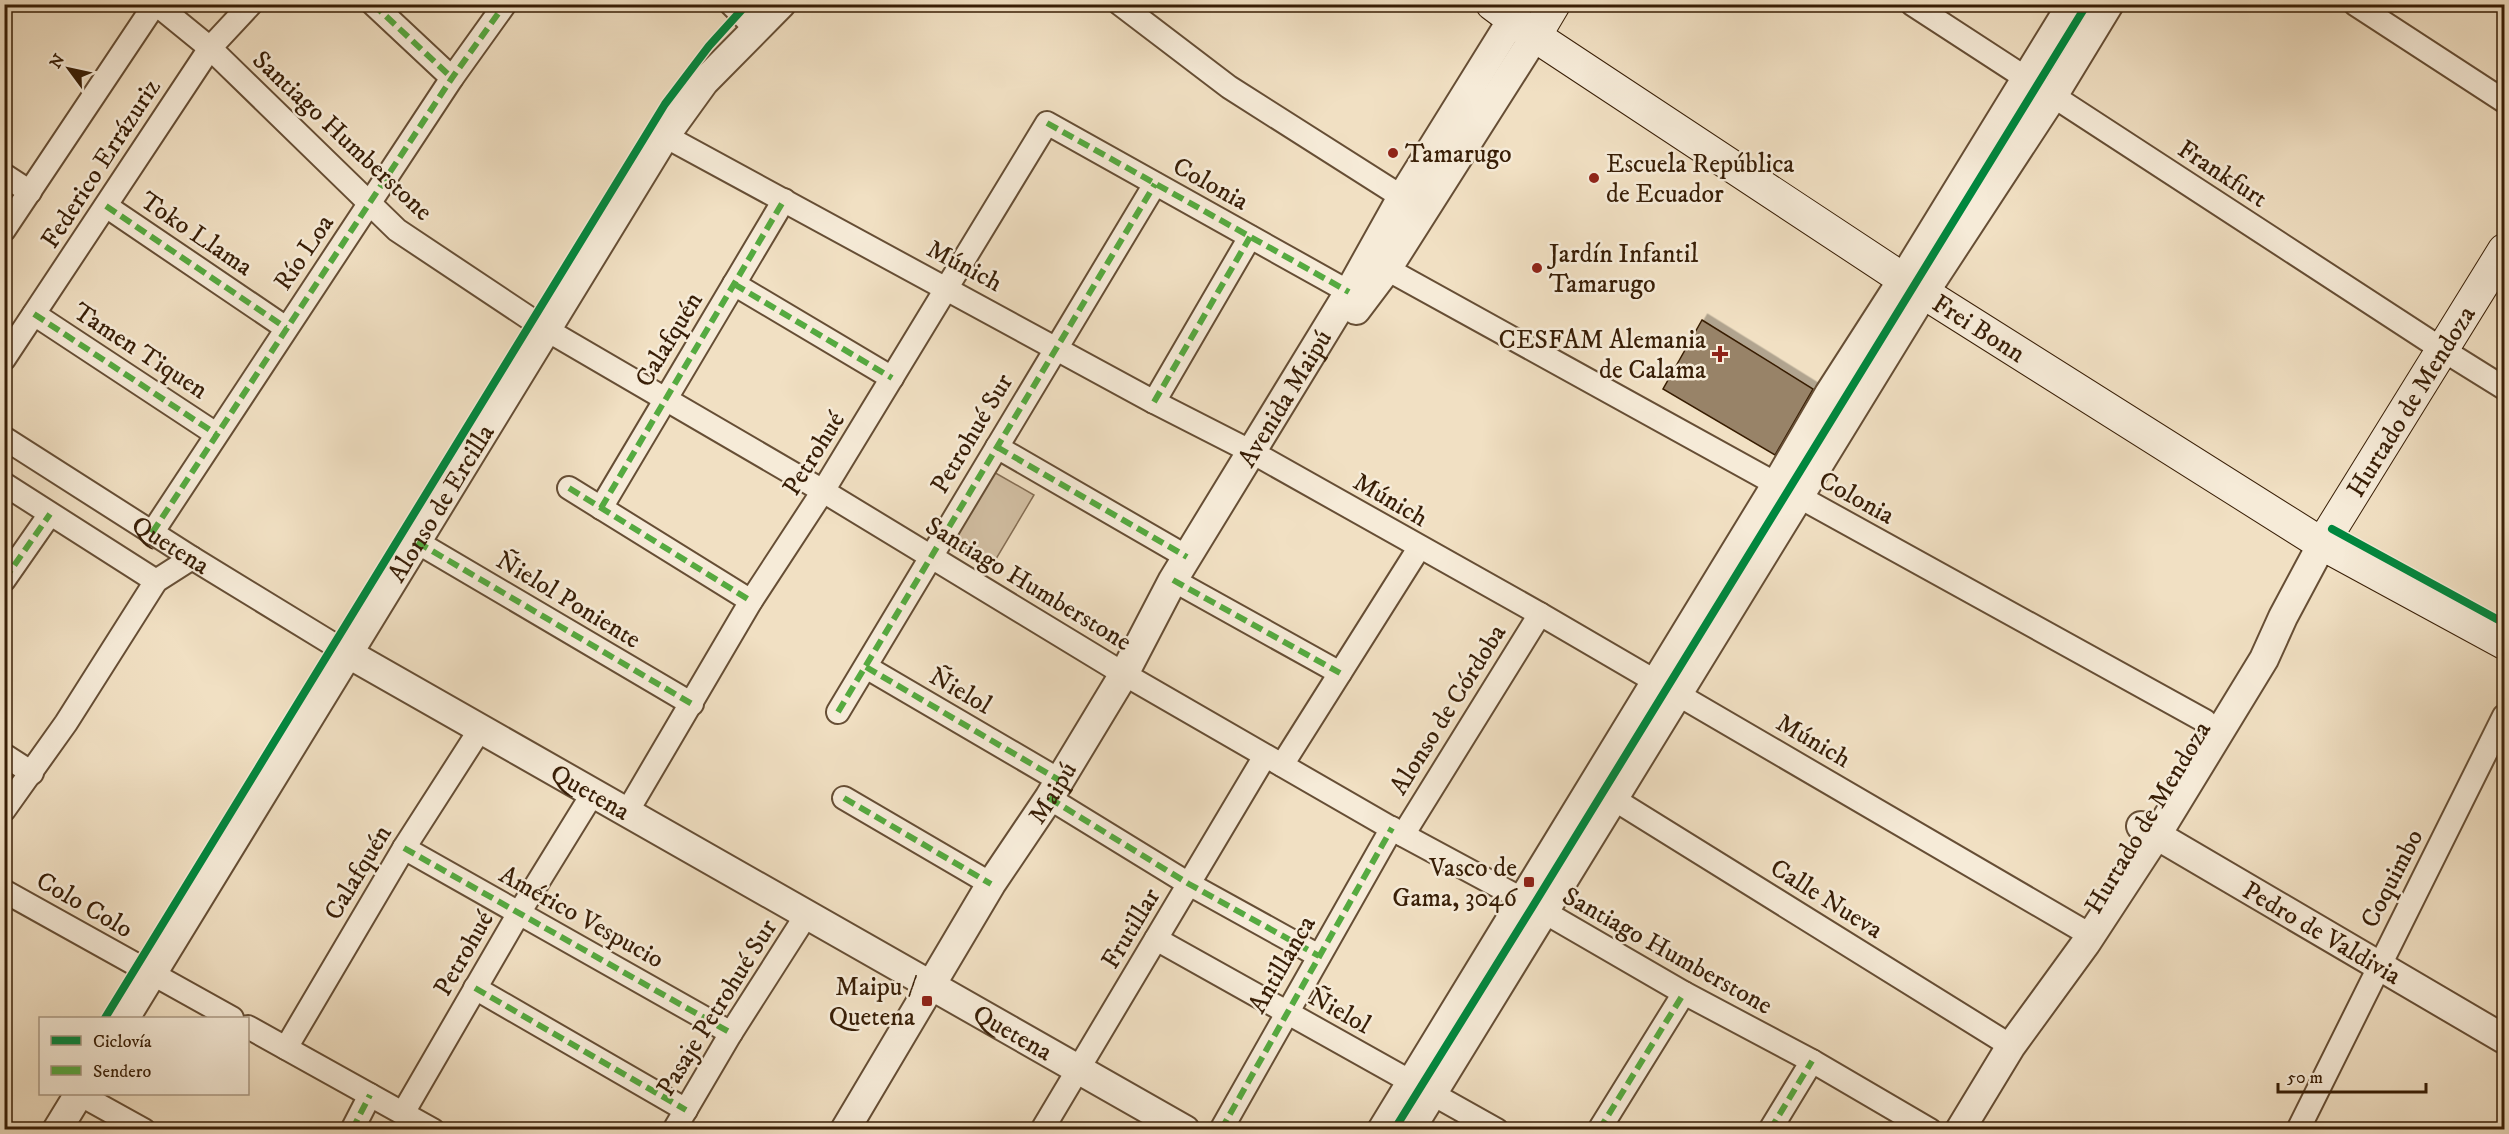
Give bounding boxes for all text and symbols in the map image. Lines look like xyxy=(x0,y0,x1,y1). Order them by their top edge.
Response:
north arrow xyxy=(39,39,99,99)
street label: Santiago Humberstone xyxy=(245,44,439,228)
text: N xyxy=(45,50,69,72)
street label: Federico Errázuriz xyxy=(34,73,168,255)
street label: Frankfurt xyxy=(2171,133,2273,216)
place label: Tamarugo xyxy=(1405,138,1512,171)
marker: Tamarugo xyxy=(1386,146,1400,160)
place label: Escuela República de Ecuador xyxy=(1606,148,1794,211)
street label: Colonia xyxy=(1167,150,1254,219)
marker: Escuela República de Ecuador xyxy=(1587,171,1601,185)
street label: Toko Llama xyxy=(134,185,259,284)
street label: Río Loa xyxy=(267,209,342,297)
street label: Múnich xyxy=(921,233,1008,300)
place label: Jardín Infantil Tamarugo xyxy=(1547,238,1698,301)
marker: Jardín Infantil Tamarugo xyxy=(1530,261,1544,275)
street label: Calafquén xyxy=(628,286,711,393)
street label: Frei Bonn xyxy=(1926,287,2031,371)
street label: Tamen Tiquen xyxy=(67,296,214,407)
street label: Hurtado de Mendoza xyxy=(2340,300,2483,504)
street label: Avenida Maipú xyxy=(1231,324,1340,474)
place label: CESFAM Alemania de Calama xyxy=(1499,324,1706,387)
marker: CESFAM Alemania de Calama xyxy=(1711,345,1729,363)
street label: Petrohué Sur xyxy=(924,367,1021,500)
street label: Petrohué xyxy=(776,405,853,502)
street label: Alonso de Ercilla xyxy=(381,419,503,589)
street label: Colonia xyxy=(1813,464,1900,533)
street label: Múnich xyxy=(1347,466,1434,535)
street label: Quetena xyxy=(125,509,215,583)
street label: Santiago Humberstone xyxy=(919,510,1137,659)
street label: Ñielol Poniente xyxy=(490,543,647,656)
street label: Alonso de Córdoba xyxy=(1383,618,1514,801)
street label: Ñielol xyxy=(923,659,998,722)
street label: Múnich xyxy=(1770,707,1857,776)
street label: Hurtado de Mendoza xyxy=(2078,715,2219,920)
street label: Maipú xyxy=(1021,756,1085,831)
street label: Quetena xyxy=(544,757,636,829)
street label: Calafquén xyxy=(317,819,400,926)
street label: Coquimbo xyxy=(2353,824,2431,934)
place label: Vasco de Gama, 3046 xyxy=(1392,852,1518,915)
street label: Calle Nueva xyxy=(1764,852,1889,947)
street label: Américo Vespucio xyxy=(493,858,669,976)
street label: Colo Colo xyxy=(30,865,138,946)
street label: Pedro de Valdivia xyxy=(2236,874,2407,993)
marker: Vasco de Gama, 3046 xyxy=(1522,875,1536,889)
street label: Santiago Humberstone xyxy=(1556,880,1778,1023)
street label: Frutillar xyxy=(1094,882,1168,975)
street label: Petrohué xyxy=(427,905,502,1002)
street label: Antillanca xyxy=(1241,910,1323,1020)
street label: Pasaje Petrohué Sur xyxy=(650,913,785,1103)
place label: Maipu / Quetena xyxy=(829,971,917,1034)
street label: Ñielol xyxy=(1302,980,1377,1042)
marker: Maipu / Quetena xyxy=(920,994,934,1008)
street label: Quetena xyxy=(966,998,1058,1069)
legend xyxy=(39,1017,249,1095)
text: Ciclovía xyxy=(93,1031,152,1053)
scale bar xyxy=(2278,1056,2426,1094)
text: Sendero xyxy=(93,1061,151,1083)
text: 50 m xyxy=(2287,1067,2323,1089)

